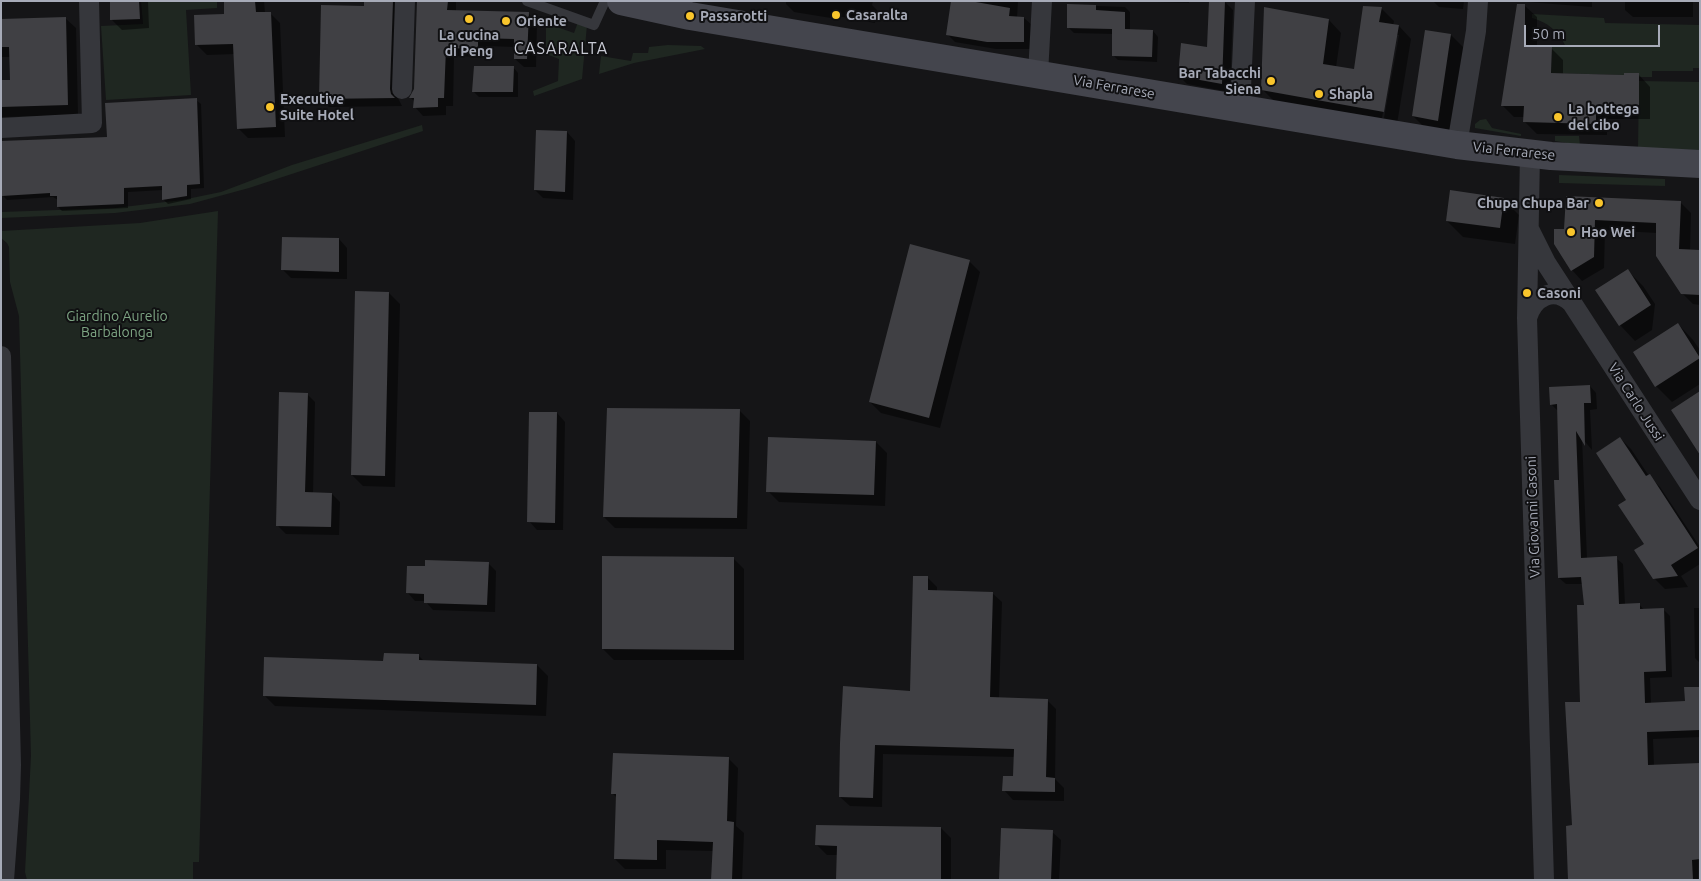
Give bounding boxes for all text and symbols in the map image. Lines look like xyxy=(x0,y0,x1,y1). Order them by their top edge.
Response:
place label: Casaralta xyxy=(846,7,908,23)
place label: Passarotti xyxy=(700,8,767,24)
marker: Casaralta xyxy=(830,9,842,21)
marker: Passarotti xyxy=(684,10,696,22)
marker: La cucina di Peng xyxy=(463,13,475,25)
place label: Oriente xyxy=(516,13,567,29)
marker: Oriente xyxy=(500,15,512,27)
scale bar xyxy=(1526,15,1662,47)
text: 50 m xyxy=(1532,25,1565,42)
place label: La cucina di Peng xyxy=(439,27,499,59)
district label: CASARALTA xyxy=(513,39,609,59)
place label: Bar Tabacchi Siena xyxy=(1178,65,1261,98)
street label: Via Ferrarese xyxy=(1072,72,1156,102)
marker: Bar Tabacchi Siena xyxy=(1265,75,1277,87)
place label: Shapla xyxy=(1329,86,1373,102)
marker: Shapla xyxy=(1313,88,1325,100)
place label: Executive Suite Hotel xyxy=(280,91,354,124)
marker: Executive Suite Hotel xyxy=(264,101,276,113)
place label: La bottega del cibo xyxy=(1568,101,1639,134)
marker: La bottega del cibo xyxy=(1552,111,1564,123)
street label: Via Ferrarese xyxy=(1472,138,1556,164)
place label: Chupa Chupa Bar xyxy=(1477,195,1589,211)
marker: Chupa Chupa Bar xyxy=(1593,197,1605,209)
place label: Hao Wei xyxy=(1581,224,1635,240)
marker: Hao Wei xyxy=(1565,226,1577,238)
place label: Casoni xyxy=(1537,285,1581,301)
marker: Casoni xyxy=(1521,287,1533,299)
park label: Giardino Aurelio Barbalonga xyxy=(66,308,168,341)
street label: Via Carlo Jussi xyxy=(1605,360,1667,444)
street label: Via Giovanni Casoni xyxy=(1522,456,1544,578)

